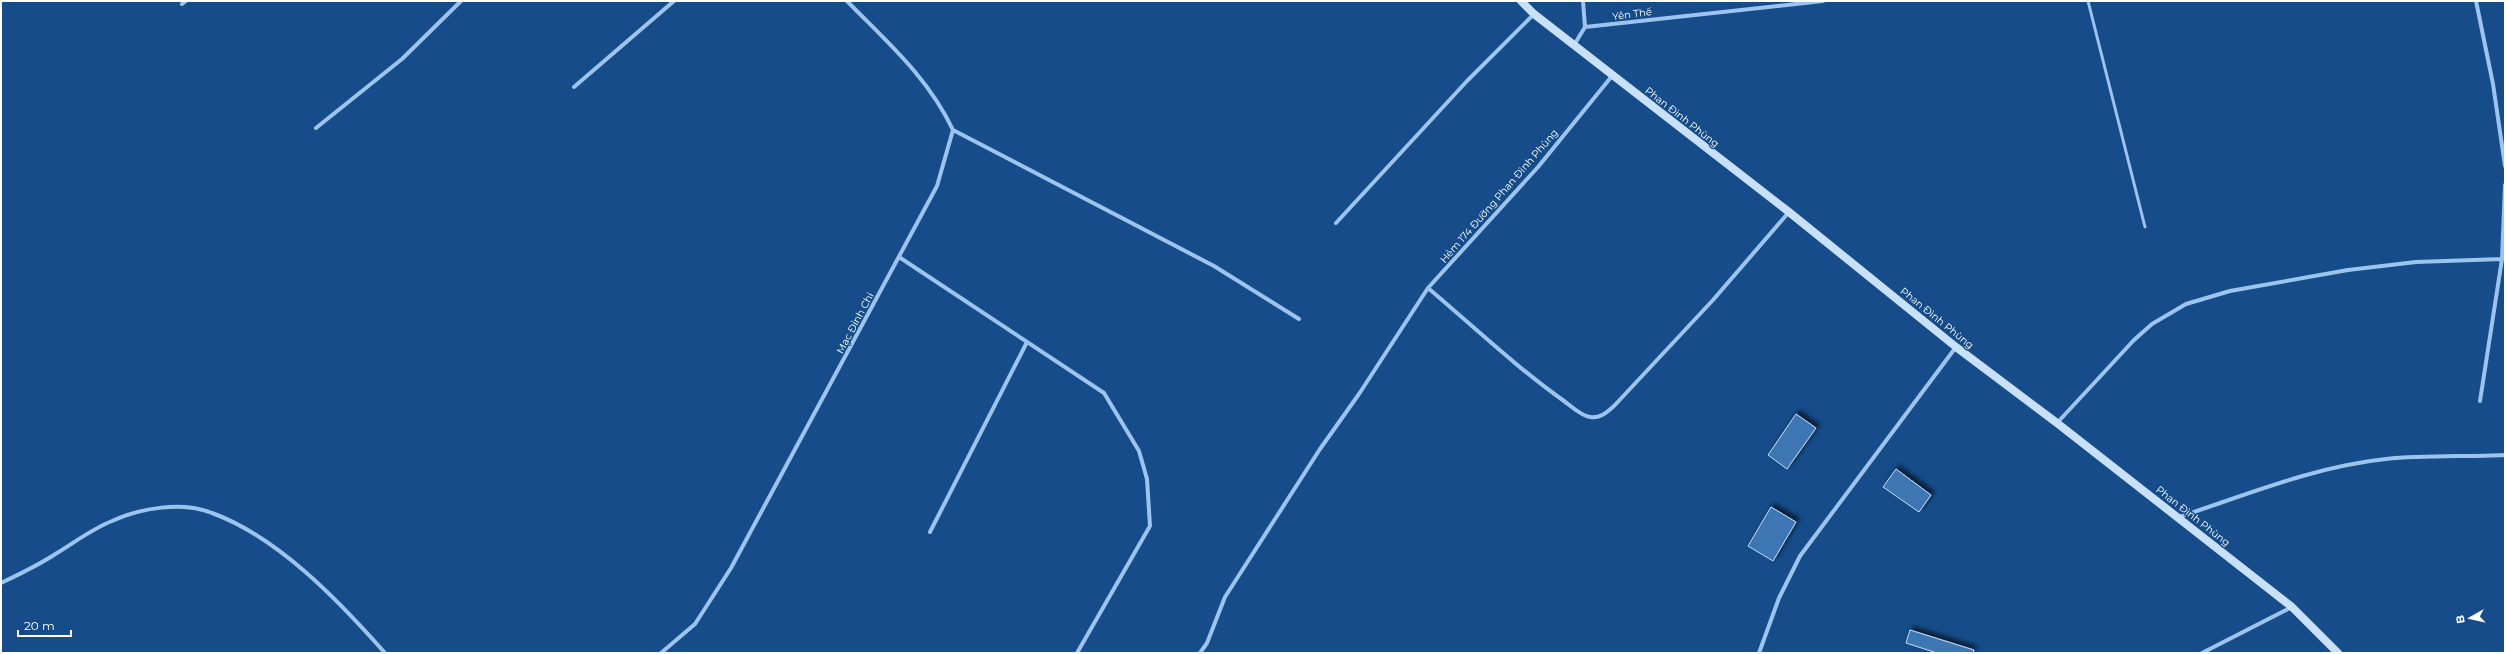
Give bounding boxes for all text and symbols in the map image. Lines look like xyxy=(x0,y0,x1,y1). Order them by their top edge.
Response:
street label: Yên Thế xyxy=(1611,5,1653,23)
street label: Phan Đình Phùng xyxy=(1642,84,1722,150)
street label: Hẻm 174 Đường Phan Đình Phùng xyxy=(1437,126,1561,266)
street label: Phan Đình Phùng xyxy=(1898,284,1976,352)
street label: Mạc Đỉnh Chi xyxy=(833,290,877,356)
street label: Phan Đình Phùng xyxy=(2153,483,2233,549)
north arrow xyxy=(2450,598,2490,638)
scale bar xyxy=(18,612,71,638)
text: B xyxy=(2453,614,2468,625)
text: 20 m xyxy=(24,618,55,633)

